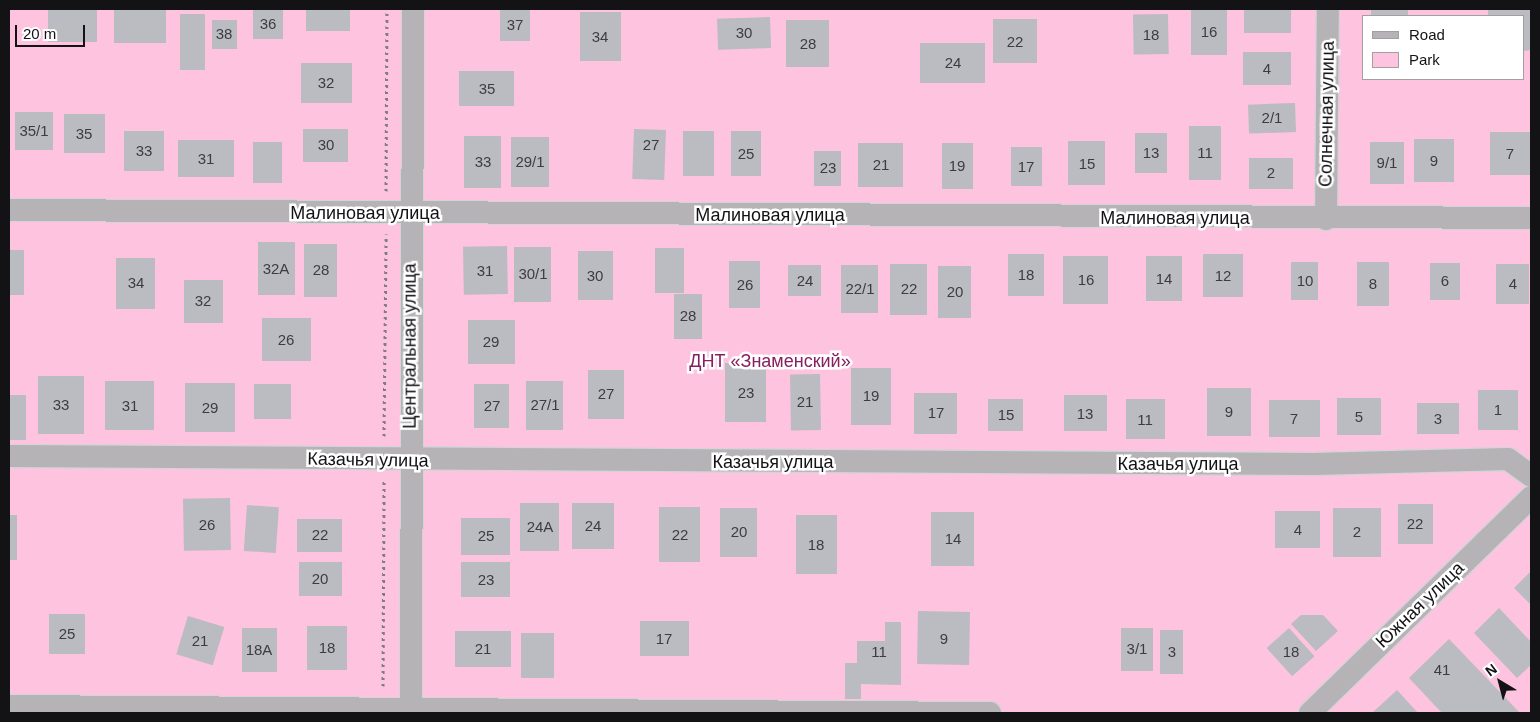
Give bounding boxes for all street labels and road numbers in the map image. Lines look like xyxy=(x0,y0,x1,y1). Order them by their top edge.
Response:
street label: Солнечная улица xyxy=(1315,41,1339,187)
street label: Малиновая улица xyxy=(290,202,440,224)
street label: Малиновая улица xyxy=(695,204,845,226)
street label: Малиновая улица xyxy=(1100,207,1250,229)
street label: Центральная улица xyxy=(399,263,421,429)
street label: Казачья улица xyxy=(307,448,429,472)
street label: Казачья улица xyxy=(712,451,834,473)
street label: Казачья улица xyxy=(1117,453,1239,475)
street label: Южная улица xyxy=(1371,557,1469,653)

